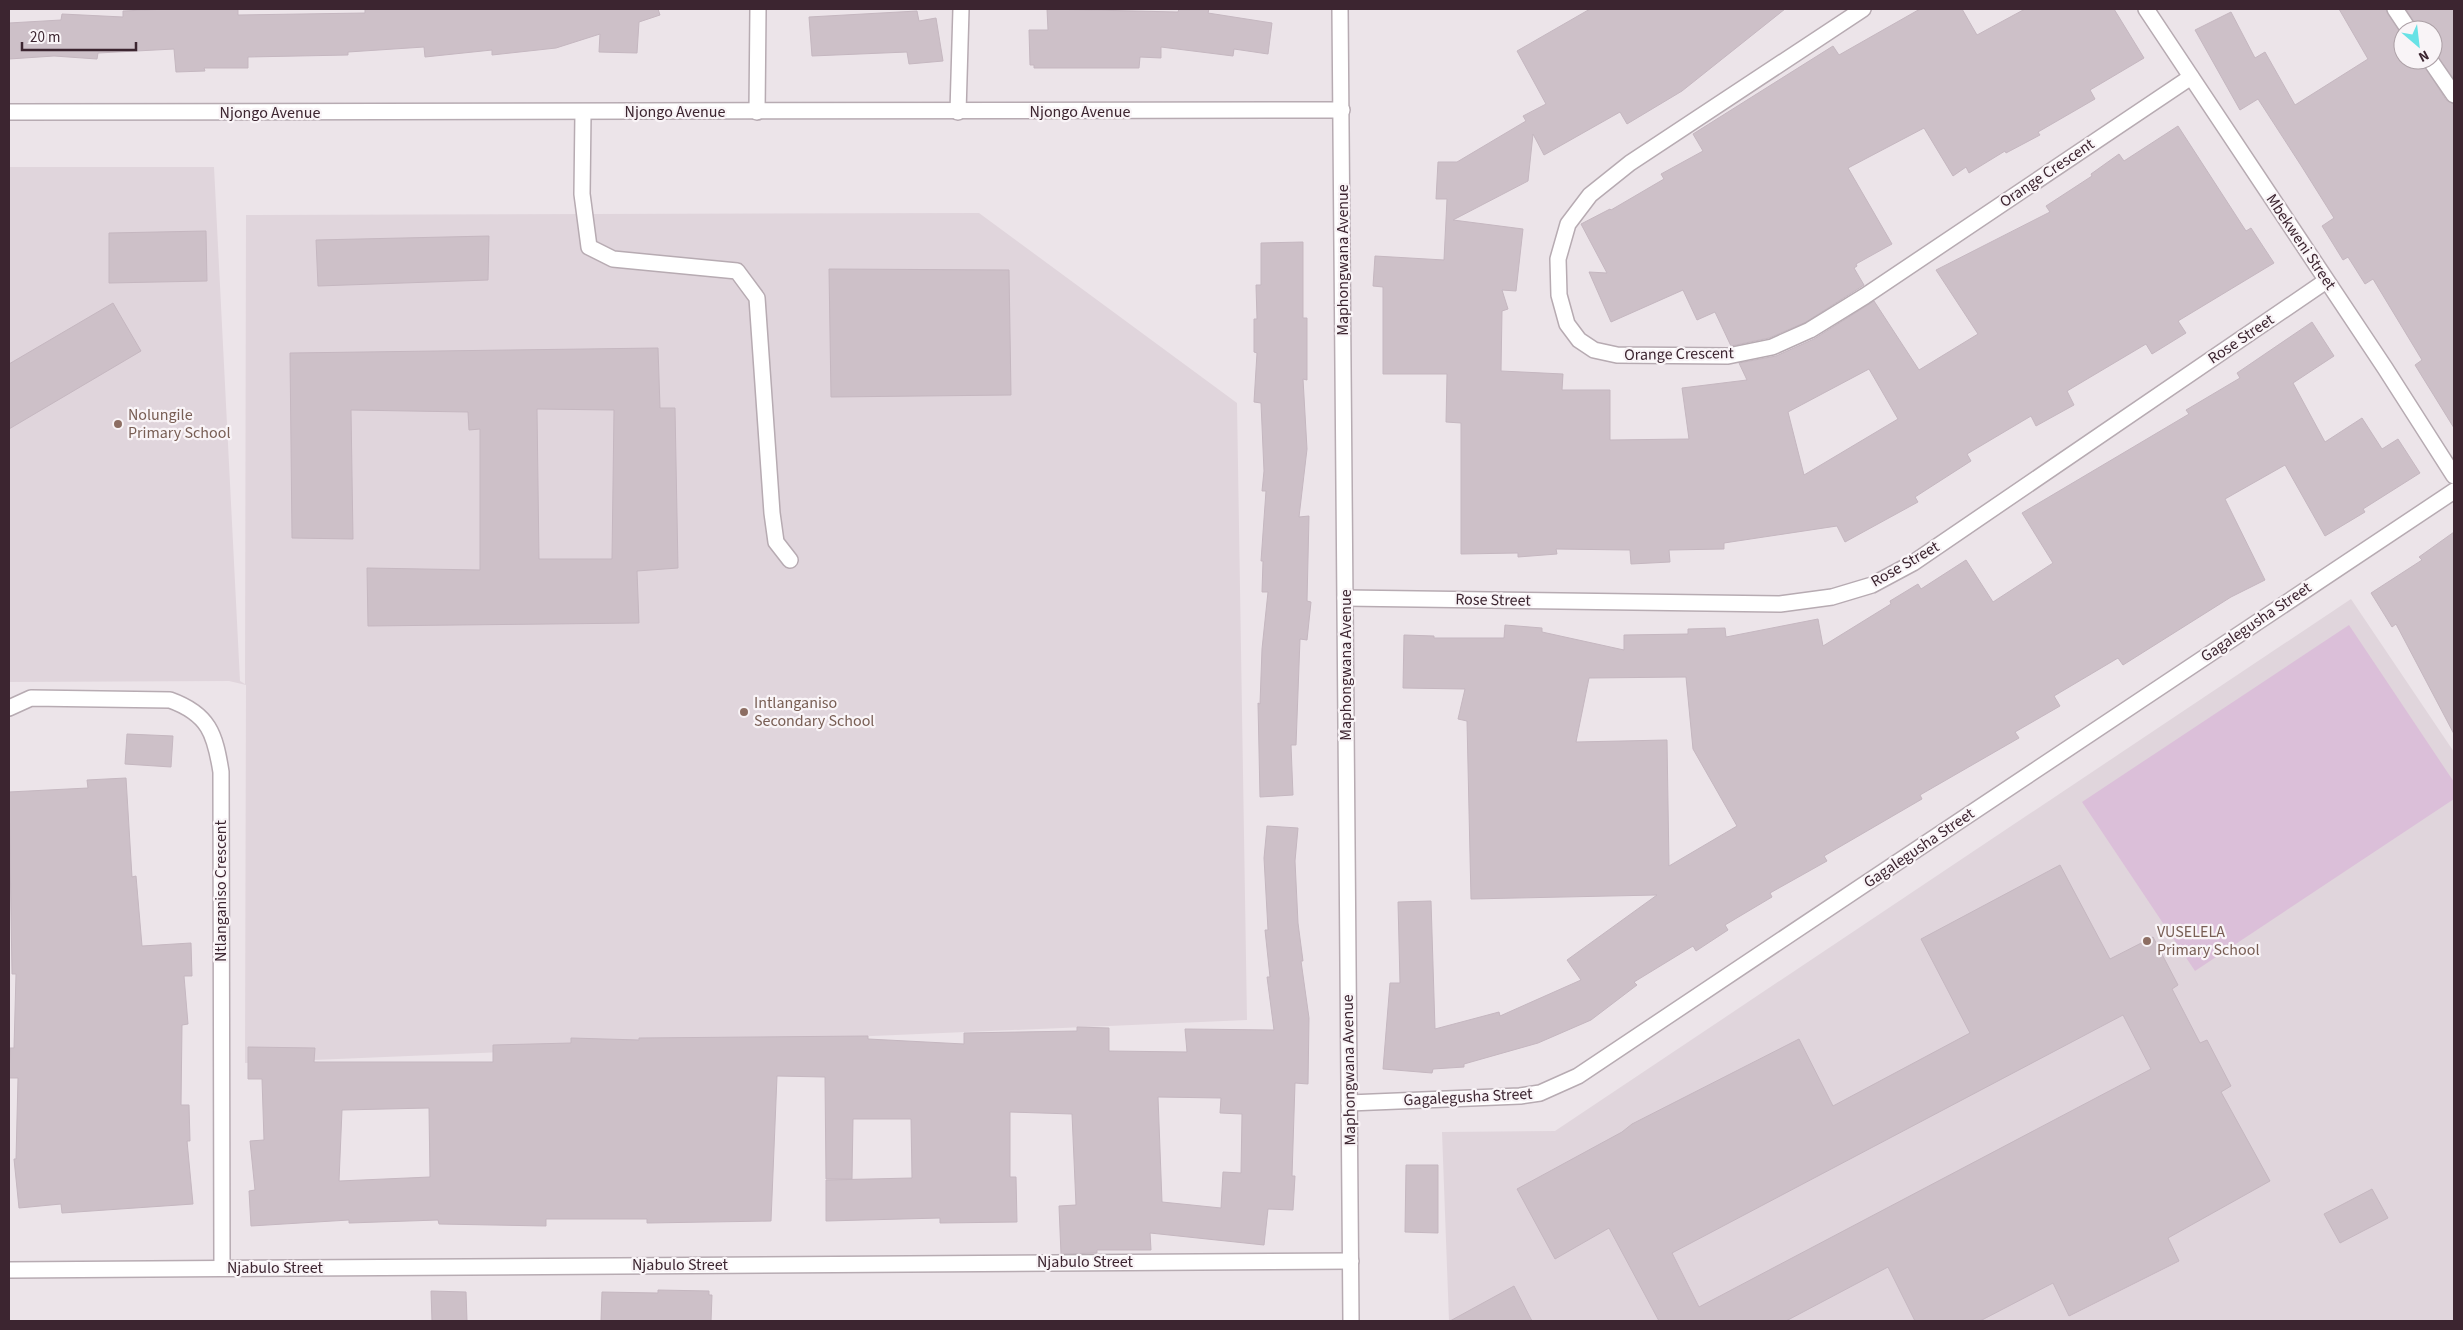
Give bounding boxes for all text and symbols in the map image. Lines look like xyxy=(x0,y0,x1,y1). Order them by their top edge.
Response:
scale bar xyxy=(22,20,136,52)
north arrow xyxy=(2393,20,2443,70)
text: 20 m xyxy=(30,27,60,48)
text: N xyxy=(2415,45,2432,67)
street label: Njongo Avenue xyxy=(625,101,725,123)
street label: Njongo Avenue xyxy=(1030,101,1130,123)
street label: Njongo Avenue xyxy=(220,102,320,124)
street label: Orange Crescent xyxy=(1995,133,2099,213)
street label: Maphongwana Avenue xyxy=(1332,184,1354,336)
street label: Mbekweni Street xyxy=(2261,190,2342,295)
street label: Rose Street xyxy=(2204,308,2279,369)
street label: Orange Crescent xyxy=(1624,342,1735,366)
place label: Nolungile Primary School xyxy=(128,404,230,444)
marker: Nolungile Primary School xyxy=(112,418,124,430)
street label: Rose Street xyxy=(1867,535,1944,592)
street label: Gagalegusha Street xyxy=(2196,576,2316,667)
street label: Rose Street xyxy=(1455,588,1532,612)
street label: Maphongwana Avenue xyxy=(1335,589,1357,741)
place label: Intlanganiso Secondary School xyxy=(754,692,874,732)
marker: Intlanganiso Secondary School xyxy=(738,706,750,718)
street label: Gagalegusha Street xyxy=(1859,802,1979,893)
street label: Ntlanganiso Crescent xyxy=(210,819,232,962)
place label: VUSELELA Primary School xyxy=(2157,921,2259,961)
marker: VUSELELA Primary School xyxy=(2141,935,2153,947)
street label: Maphongwana Avenue xyxy=(1337,994,1361,1146)
street label: Gagalegusha Street xyxy=(1403,1083,1534,1111)
street label: Njabulo Street xyxy=(1037,1251,1134,1273)
street label: Njabulo Street xyxy=(632,1254,729,1276)
street label: Njabulo Street xyxy=(227,1257,324,1279)

